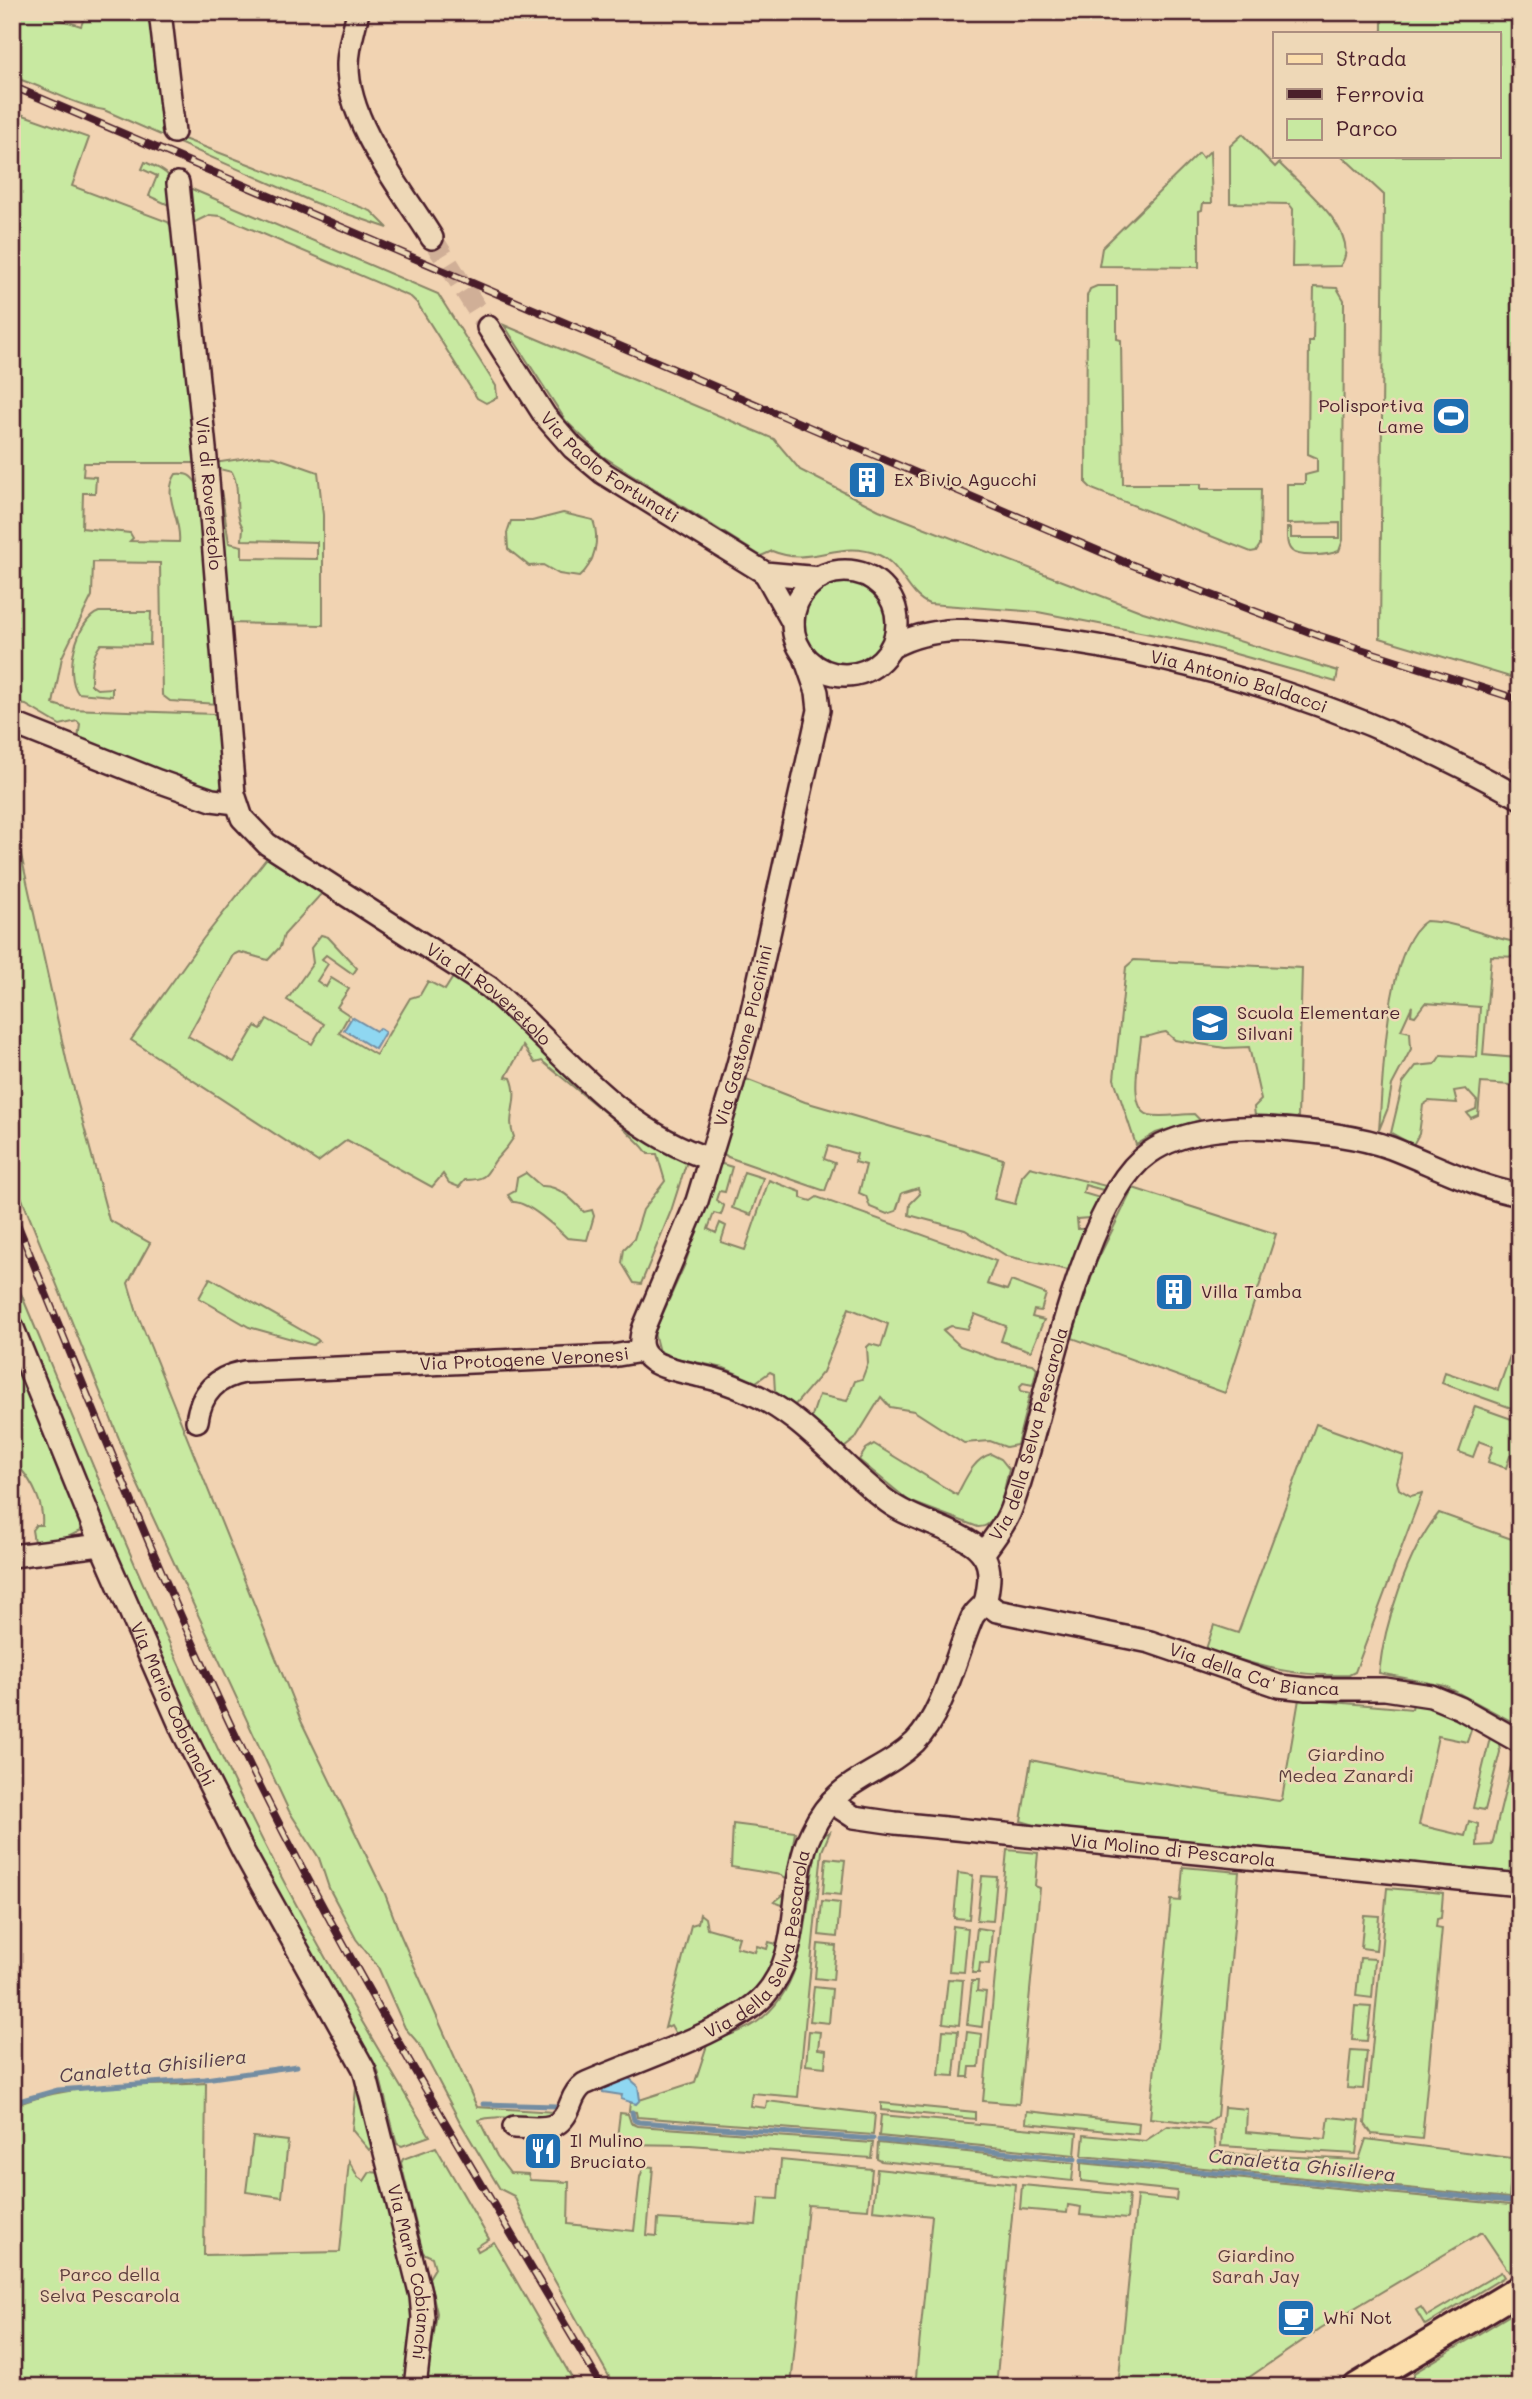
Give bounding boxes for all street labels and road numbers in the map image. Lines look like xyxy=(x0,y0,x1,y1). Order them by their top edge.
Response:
street label: Via Paolo Fortunati xyxy=(536,406,684,528)
street label: Via di Roveretolo xyxy=(191,416,228,571)
street label: Via Antonio Baldacci xyxy=(1148,644,1331,718)
street label: Via di Roveretolo xyxy=(422,937,557,1050)
street label: Via Gastone Piccinini xyxy=(707,942,777,1129)
street label: Via della Selva Pescarola xyxy=(983,1324,1073,1545)
street label: Via Protogene Veronesi xyxy=(419,1340,631,1375)
street label: Via Mario Cobianchi xyxy=(125,1618,222,1790)
street label: Via della Ca' Bianca xyxy=(1166,1636,1340,1700)
street label: Via Molino di Pescarola xyxy=(1069,1827,1277,1872)
street label: Via della Selva Pescarola xyxy=(700,1847,815,2043)
street label: Via Mario Cobianchi xyxy=(382,2182,437,2361)

